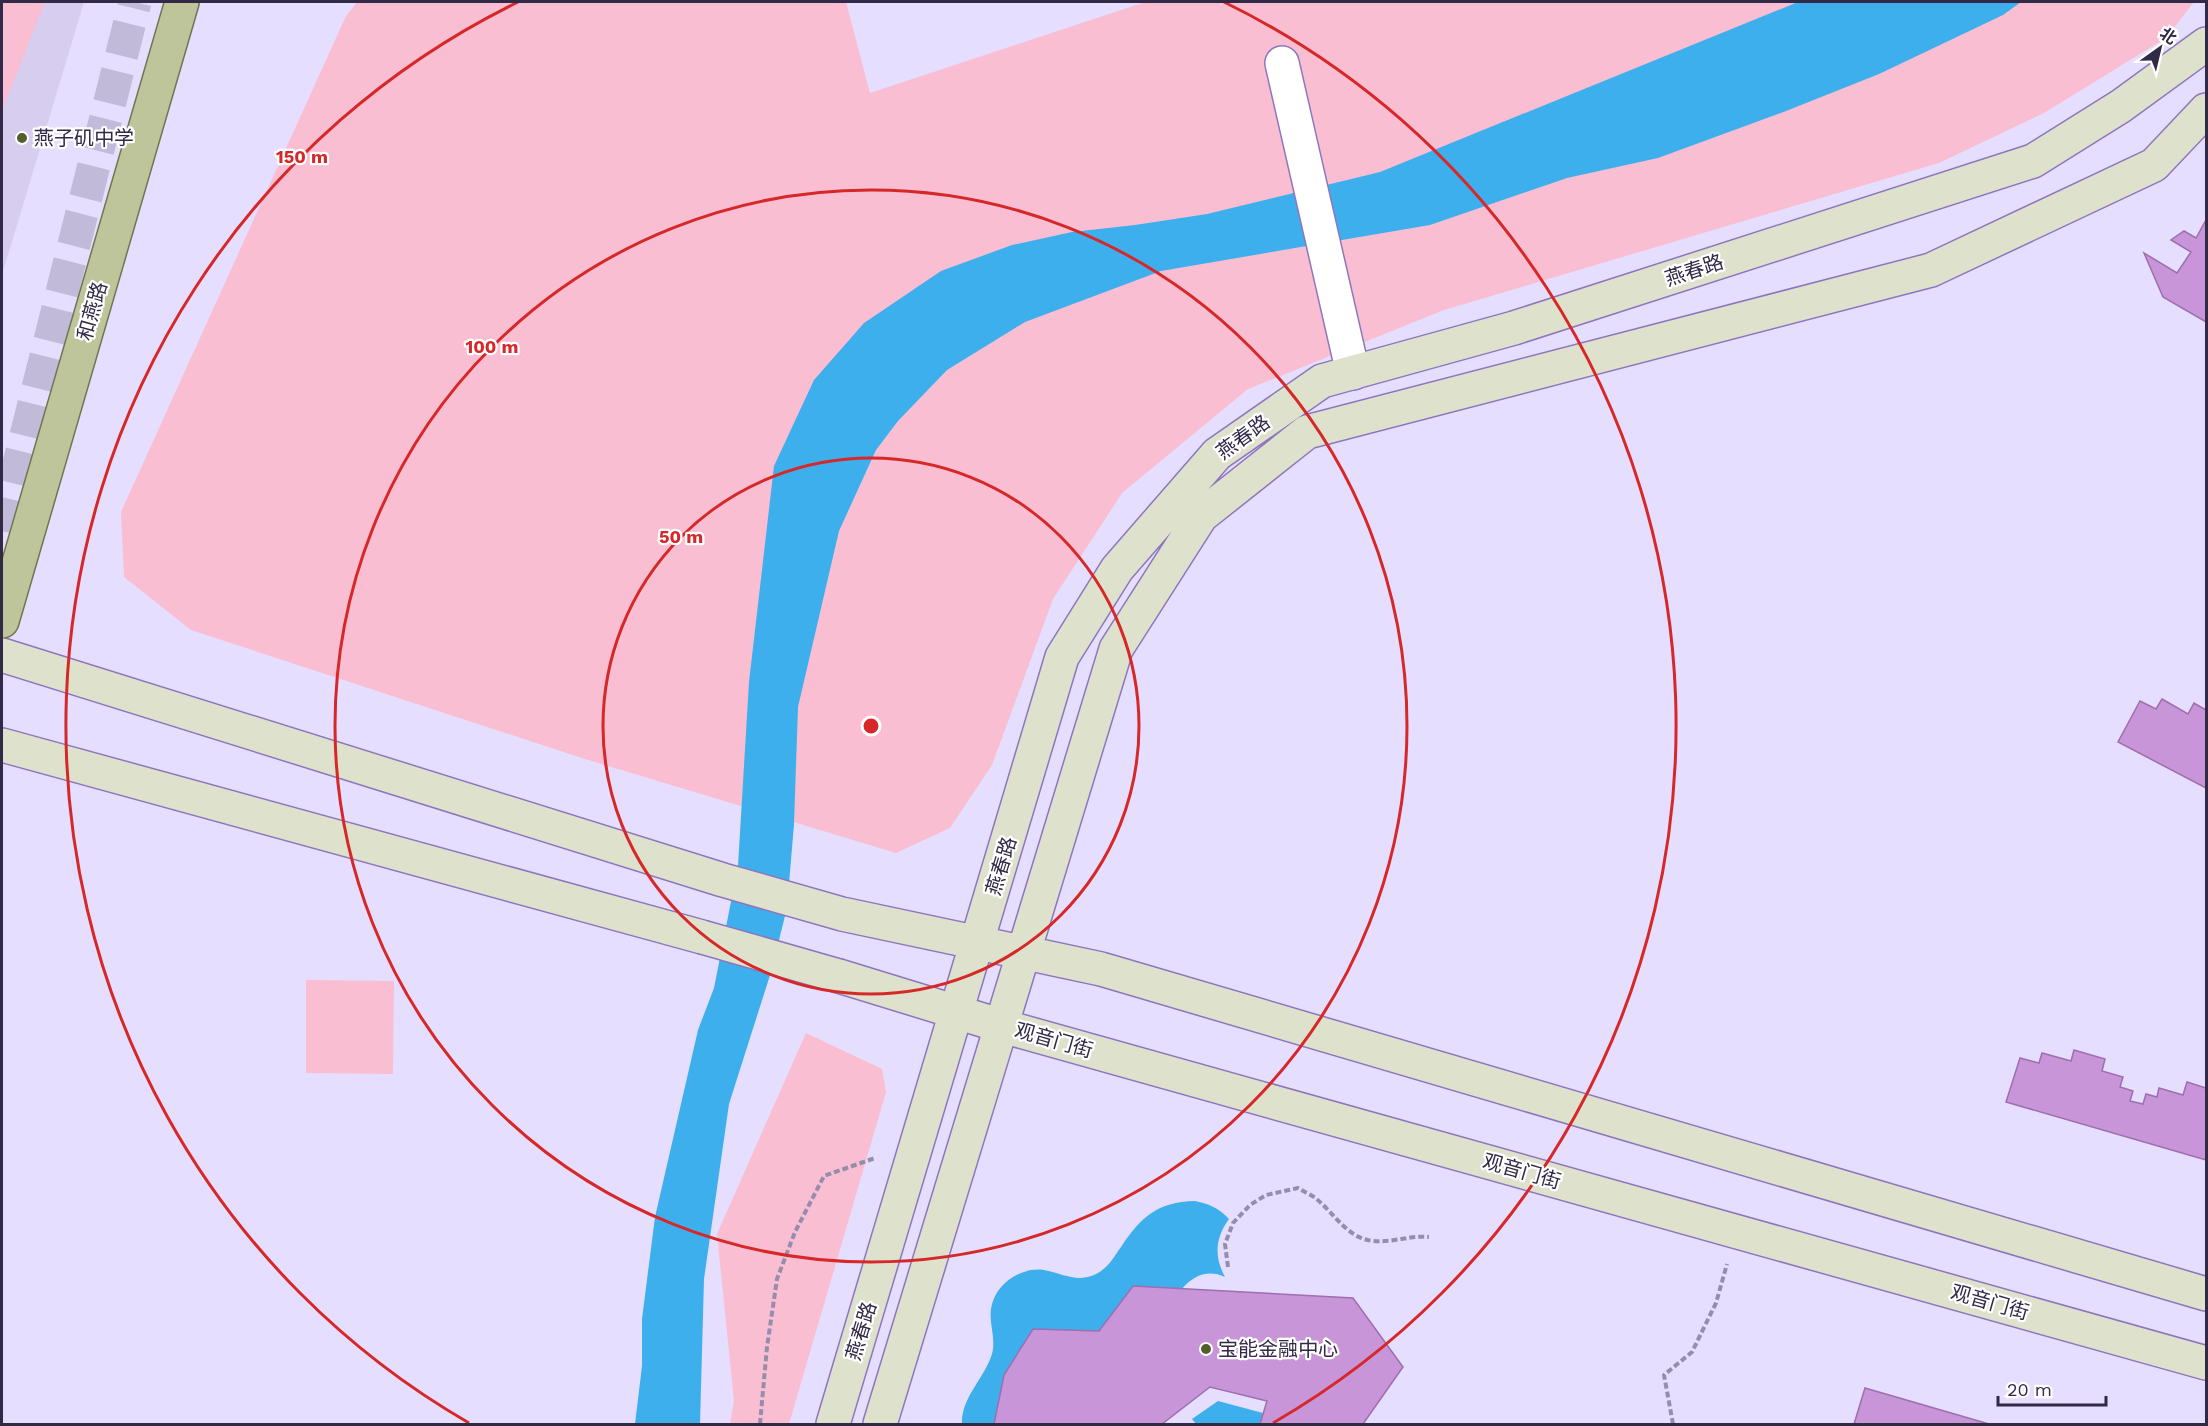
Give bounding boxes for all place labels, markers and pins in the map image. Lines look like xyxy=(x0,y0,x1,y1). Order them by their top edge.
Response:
place label: 燕子矶中学 xyxy=(34,126,134,150)
marker: 燕子矶中学 xyxy=(15,131,29,145)
centre of rings xyxy=(861,716,881,736)
place label: 宝能金融中心 xyxy=(1218,1337,1338,1361)
marker: 宝能金融中心 xyxy=(1199,1342,1213,1356)

